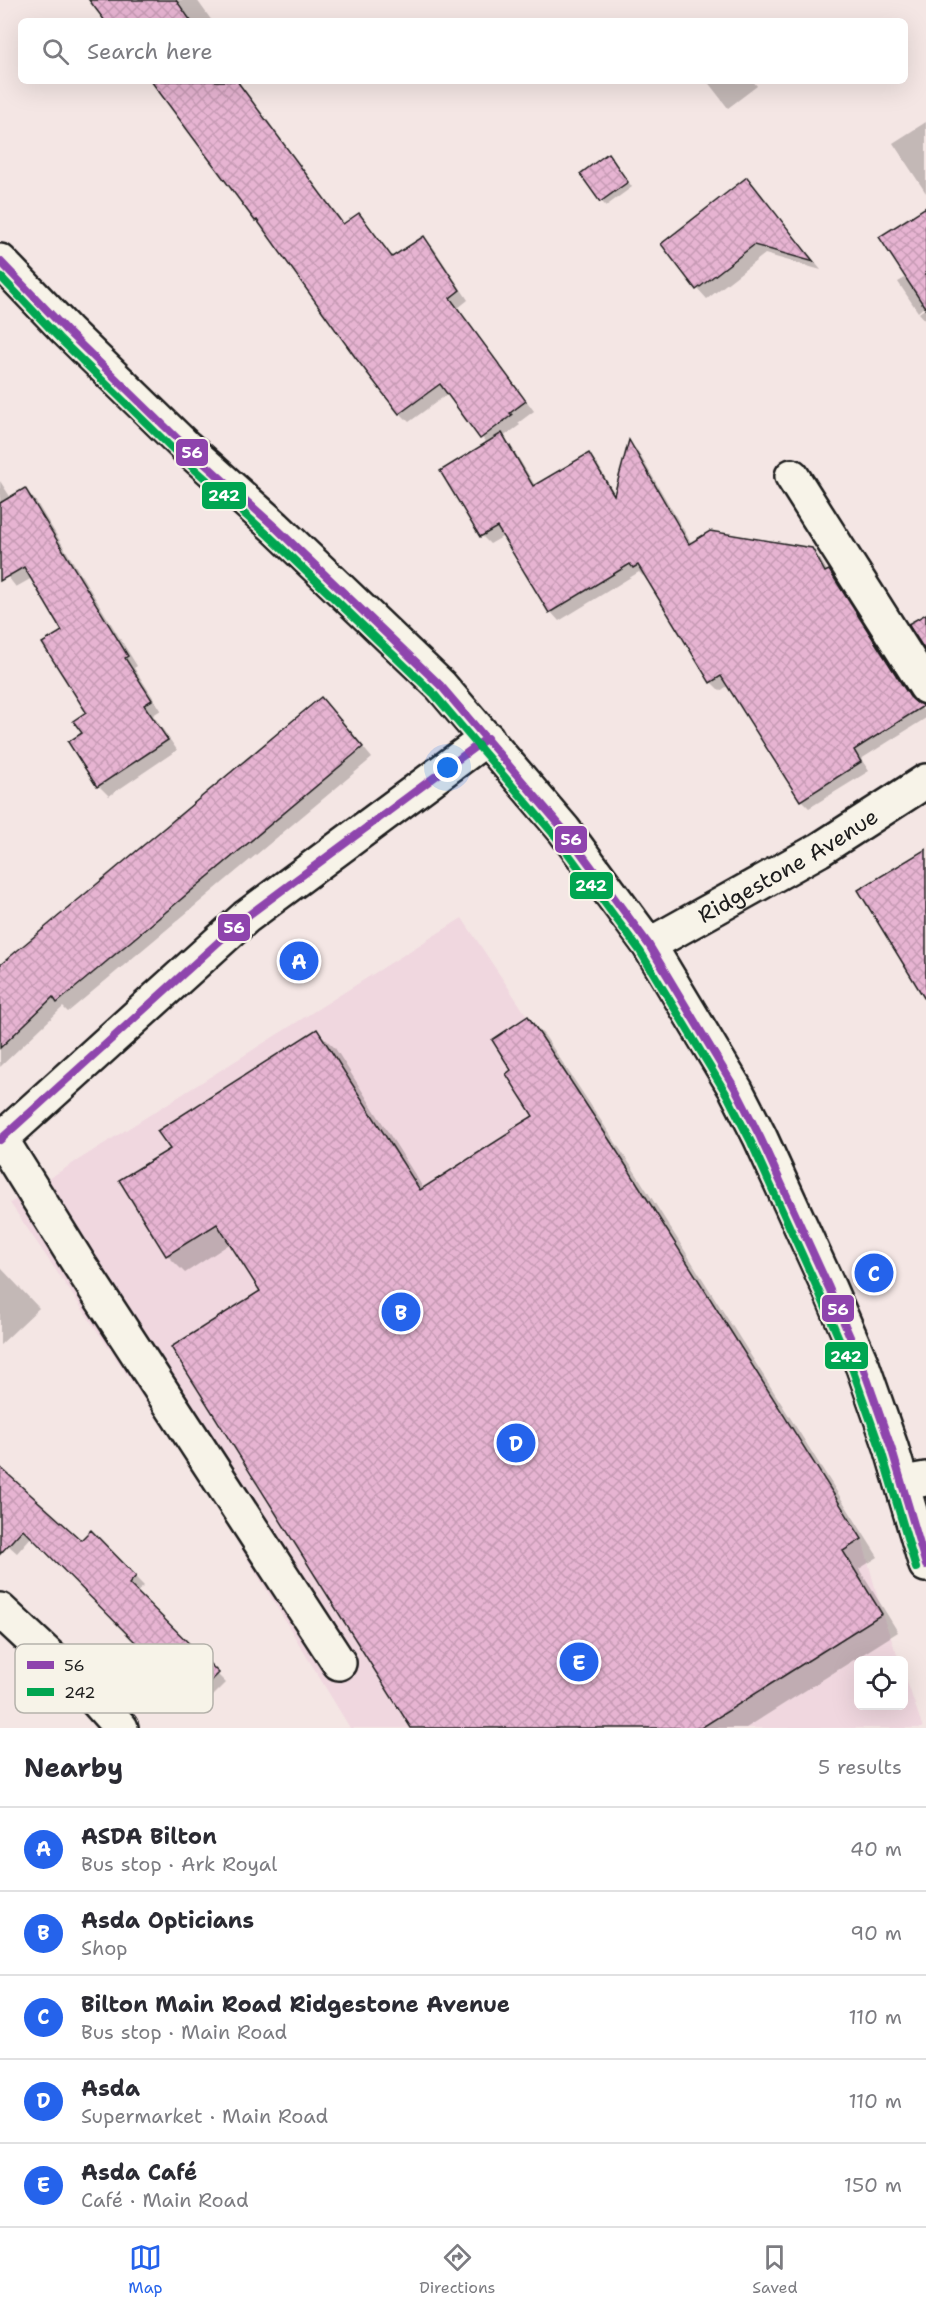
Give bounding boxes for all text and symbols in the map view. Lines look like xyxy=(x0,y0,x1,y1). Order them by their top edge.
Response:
search box xyxy=(18,18,908,84)
icon: search xyxy=(39,35,72,68)
text: Search here xyxy=(87,37,213,66)
line badge: 56 xyxy=(175,438,209,467)
text: 56 xyxy=(181,442,203,463)
line badge: 242 xyxy=(201,481,247,510)
text: 242 xyxy=(208,485,240,506)
your location xyxy=(433,753,462,782)
street label: Ridgestone Avenue xyxy=(693,801,883,929)
line badge: 56 xyxy=(554,825,588,854)
text: 56 xyxy=(560,829,582,850)
line badge: 242 xyxy=(569,871,614,900)
text: 242 xyxy=(575,875,607,896)
line badge: 56 xyxy=(217,913,251,942)
text: 56 xyxy=(223,917,245,938)
pin: A xyxy=(280,938,318,984)
pin: C xyxy=(854,1250,894,1296)
pin: B xyxy=(382,1290,420,1334)
line badge: 56 xyxy=(821,1294,855,1323)
text: 56 xyxy=(827,1299,849,1320)
line badge: 242 xyxy=(824,1341,869,1370)
text: 242 xyxy=(830,1346,862,1367)
pin: D xyxy=(496,1420,536,1466)
pin: E xyxy=(560,1640,598,1684)
legend xyxy=(15,1644,213,1713)
text: 56 xyxy=(64,1655,85,1676)
map controls xyxy=(854,1656,908,1710)
button: locate xyxy=(854,1656,908,1710)
text: 242 xyxy=(64,1682,95,1703)
text: Nearby xyxy=(24,1750,123,1785)
text: 5 results xyxy=(818,1754,902,1780)
text: ASDA Bilton xyxy=(81,1822,217,1851)
text: A xyxy=(36,1836,51,1862)
text: 40 m xyxy=(850,1836,902,1862)
text: Bus stop · Ark Royal xyxy=(81,1851,277,1877)
text: Asda Opticians xyxy=(81,1906,254,1935)
text: B xyxy=(37,1920,50,1946)
text: 90 m xyxy=(850,1920,902,1946)
text: Shop xyxy=(81,1935,128,1961)
text: Bilton Main Road Ridgestone Avenue xyxy=(81,1990,510,2019)
text: C xyxy=(37,2004,50,2030)
text: 110 m xyxy=(848,2004,902,2030)
text: Bus stop · Main Road xyxy=(81,2019,287,2045)
text: Asda xyxy=(81,2074,140,2103)
text: D xyxy=(36,2088,51,2114)
text: 110 m xyxy=(848,2088,902,2114)
text: Supermarket · Main Road xyxy=(81,2103,328,2129)
text: Asda Café xyxy=(81,2158,197,2187)
text: E xyxy=(37,2172,50,2198)
text: 150 m xyxy=(844,2172,902,2198)
text: Café · Main Road xyxy=(81,2187,249,2213)
tab: Map xyxy=(128,2241,163,2298)
tab: Directions xyxy=(419,2241,496,2298)
tab: Saved xyxy=(752,2241,798,2298)

